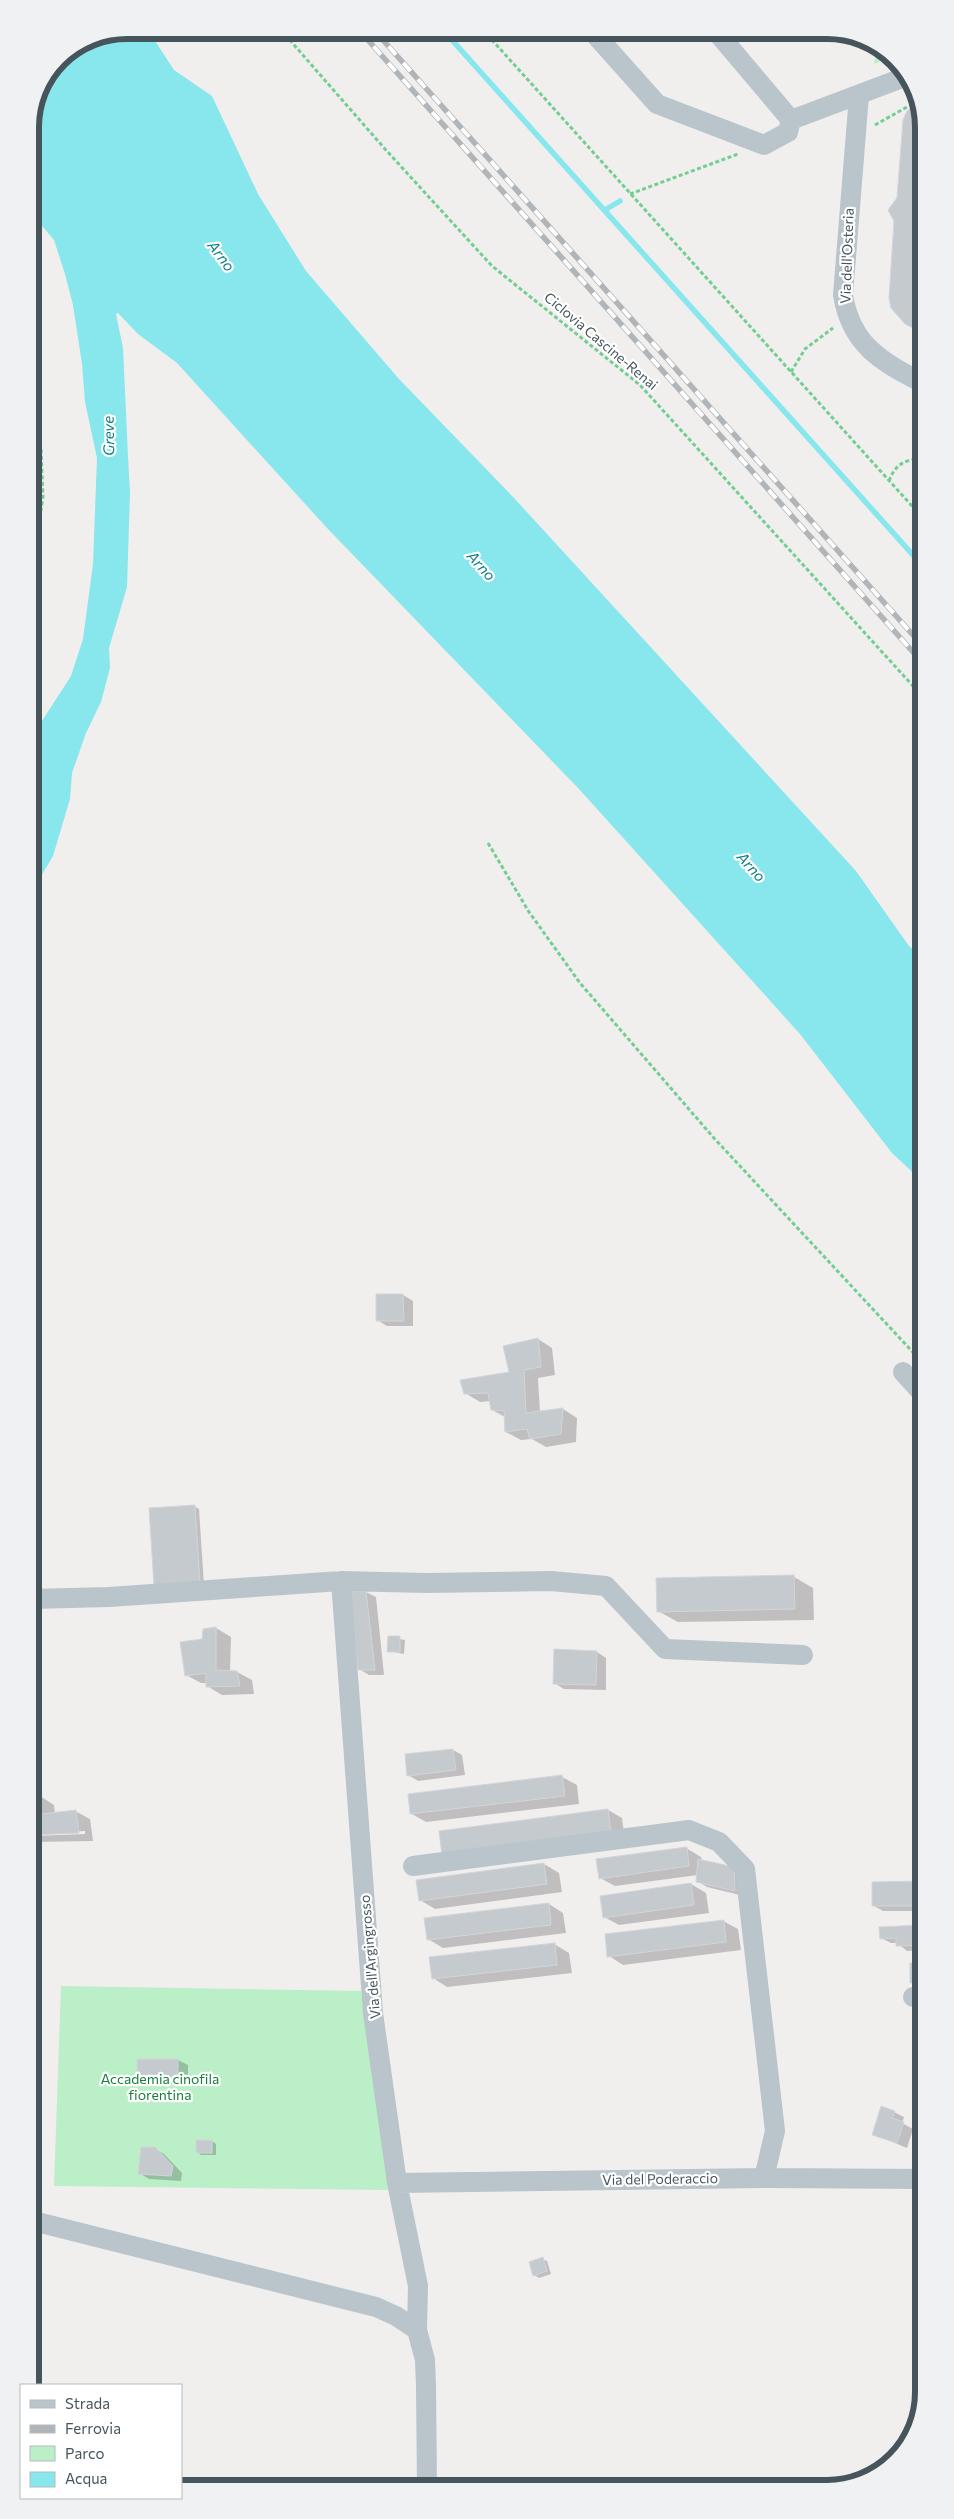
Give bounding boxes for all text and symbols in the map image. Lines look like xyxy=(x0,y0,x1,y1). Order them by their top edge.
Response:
street label: Via dell'Osteria xyxy=(836,208,857,304)
water label: Arno xyxy=(204,236,239,274)
street label: Ciclovia Cascine-Renai xyxy=(541,288,662,393)
water label: Greve xyxy=(99,416,117,456)
water label: Arno xyxy=(463,546,500,584)
water label: Arno xyxy=(733,847,770,885)
street label: Via dell'Argingrosso xyxy=(356,1894,383,2020)
park label: Accademia cinofila fiorentina xyxy=(101,2070,219,2103)
street label: Via del Poderaccio xyxy=(602,2169,718,2188)
legend xyxy=(20,2384,182,2499)
text: Strada xyxy=(65,2394,110,2412)
text: Ferrovia xyxy=(65,2419,121,2437)
text: Parco xyxy=(65,2444,104,2462)
text: Acqua xyxy=(65,2469,107,2487)

